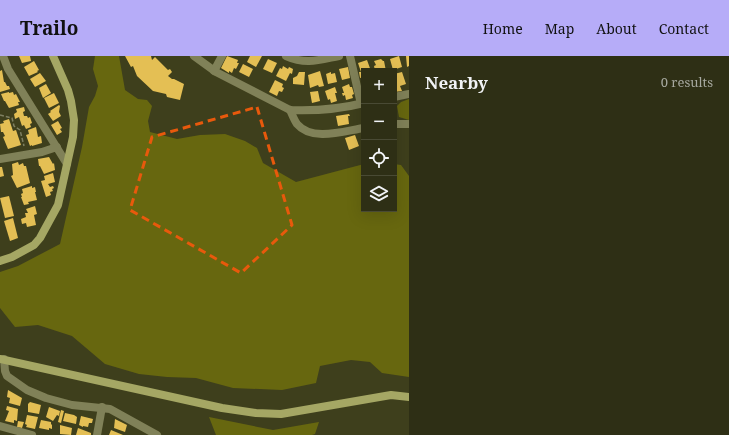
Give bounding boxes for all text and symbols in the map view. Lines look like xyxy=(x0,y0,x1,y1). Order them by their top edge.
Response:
text: Trailo xyxy=(20,15,78,41)
text: Home xyxy=(483,19,523,38)
text: Map xyxy=(545,19,574,38)
text: About xyxy=(596,19,637,38)
text: Contact xyxy=(659,19,709,38)
map controls xyxy=(361,68,397,212)
button: + xyxy=(361,68,397,104)
text: Nearby xyxy=(425,71,488,94)
text: 0 results xyxy=(661,73,713,91)
button: − xyxy=(361,104,397,140)
button: locate xyxy=(361,140,397,176)
button: layers xyxy=(361,176,397,212)

